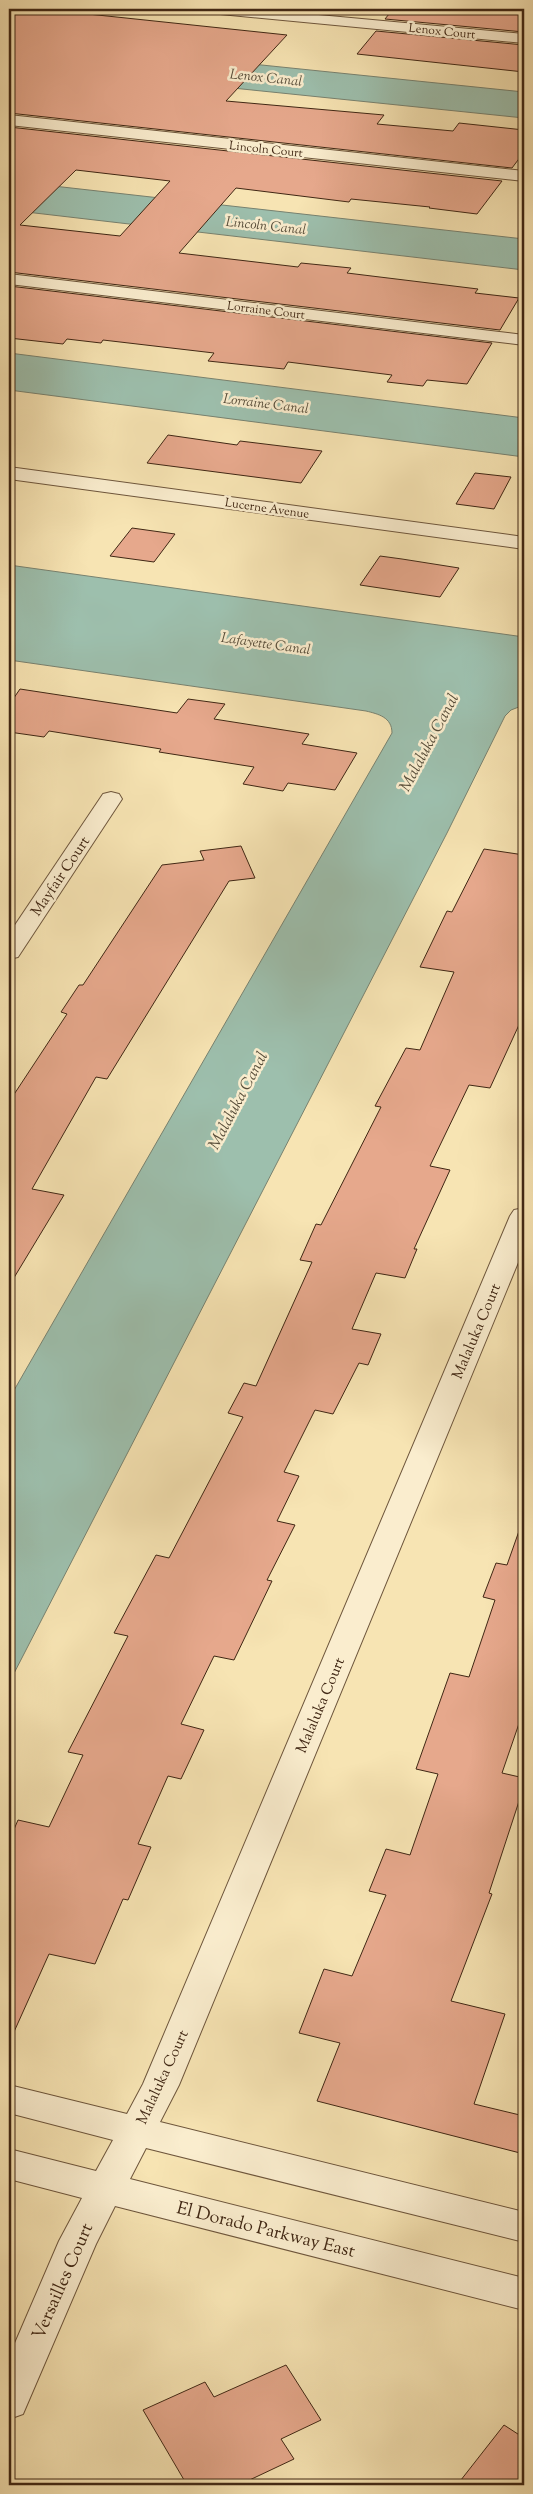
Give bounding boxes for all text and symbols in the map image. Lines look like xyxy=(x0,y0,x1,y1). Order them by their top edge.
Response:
street label: Lenox Court xyxy=(408,20,476,44)
water label: Lenox Canal xyxy=(229,65,303,93)
street label: Lincoln Court xyxy=(228,137,304,163)
water label: Lincoln Canal xyxy=(225,213,307,241)
street label: Lorraine Court xyxy=(226,297,306,325)
water label: Lorraine Canal xyxy=(222,390,310,420)
street label: Lucerne Avenue xyxy=(224,494,311,524)
water label: Lafayette Canal xyxy=(220,629,312,661)
water label: Malaluka Canal xyxy=(395,690,466,796)
street label: Mayfair Court xyxy=(27,833,96,921)
water label: Malaluka Canal xyxy=(204,1048,275,1154)
street label: Malaluka Court xyxy=(448,1281,507,1383)
street label: Malaluka Court xyxy=(292,1655,351,1757)
street label: Malaluka Court xyxy=(132,2027,194,2128)
street label: El Dorado Parkway East xyxy=(174,2196,357,2266)
street label: Versailles Court xyxy=(27,2220,101,2344)

